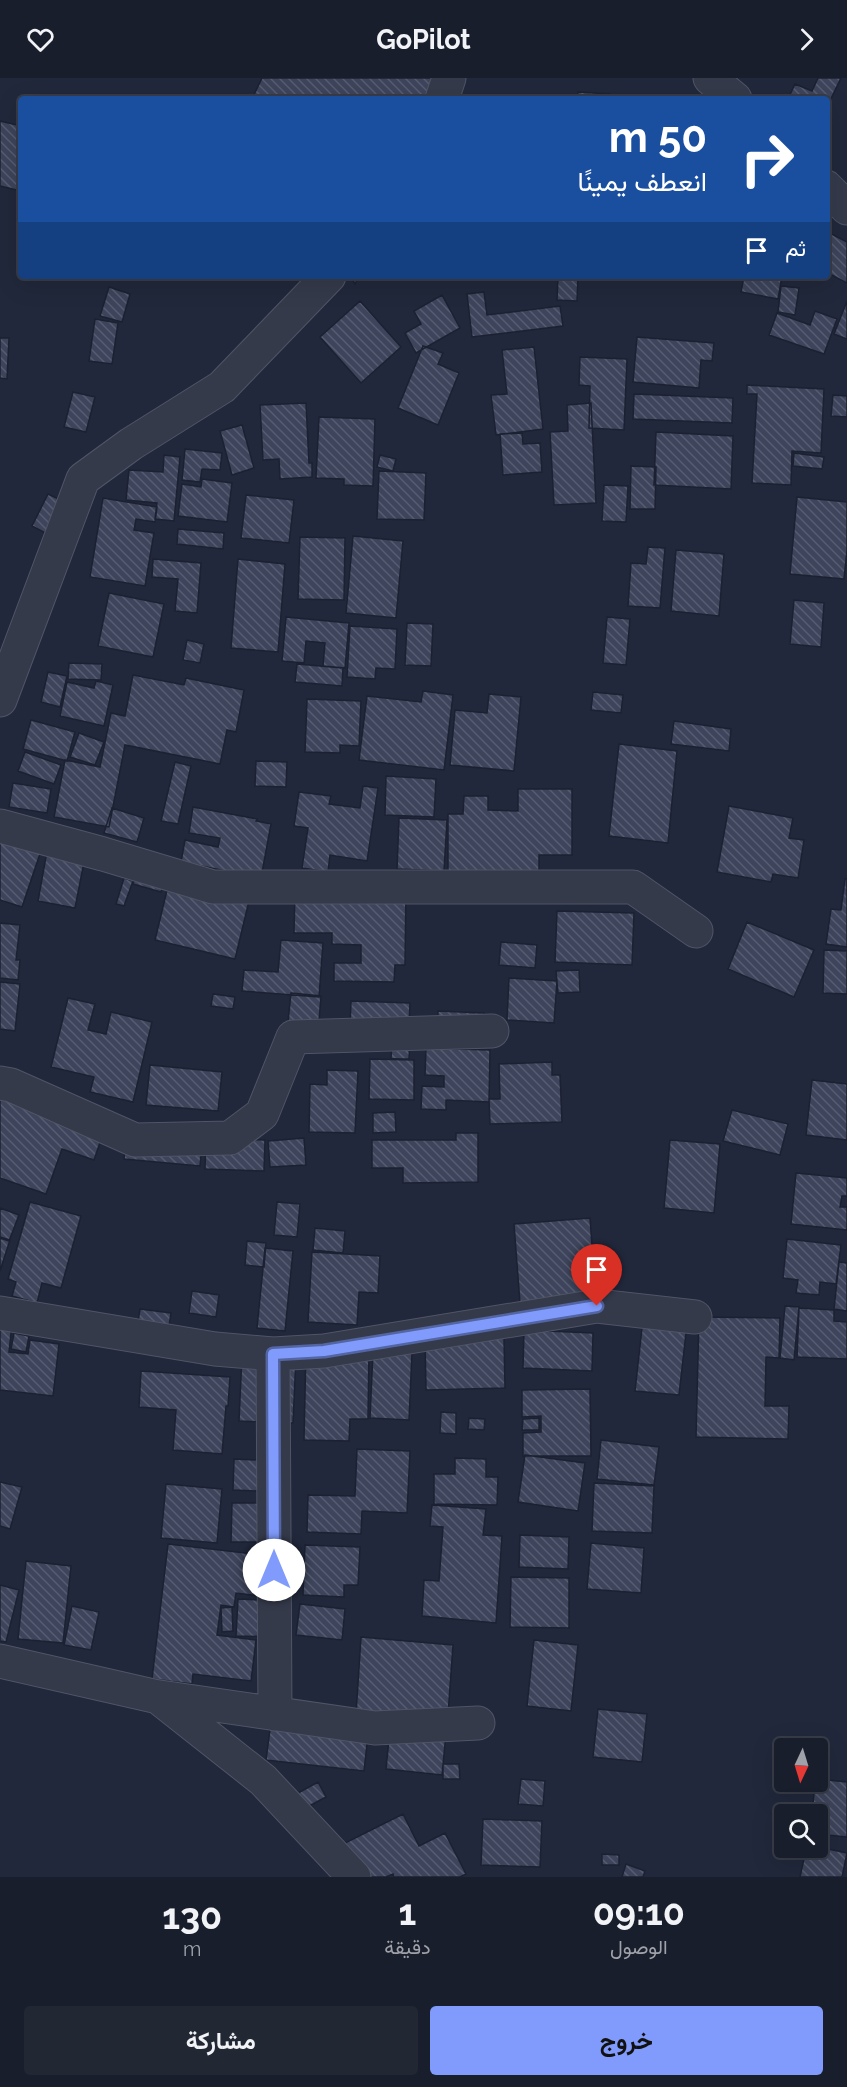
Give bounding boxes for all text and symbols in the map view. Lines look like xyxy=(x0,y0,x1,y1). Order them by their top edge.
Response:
icon: heart xyxy=(24,23,57,56)
icon: forward xyxy=(790,23,823,56)
text: GoPilot xyxy=(376,24,471,55)
text: 50 m xyxy=(609,113,707,162)
icon: right xyxy=(728,120,806,198)
text: انعطف يمينًا xyxy=(578,166,707,197)
icon: arrive xyxy=(740,234,773,267)
text: ثم xyxy=(785,235,806,261)
pin xyxy=(571,1244,622,1306)
icon: arrive xyxy=(580,1253,613,1286)
position arrow xyxy=(242,1538,306,1602)
north arrow xyxy=(774,1738,828,1792)
map controls xyxy=(774,1738,828,1858)
button: search xyxy=(774,1804,828,1858)
text: 1 xyxy=(399,1891,416,1933)
text: 09:10 xyxy=(593,1891,685,1933)
text: 130 xyxy=(162,1895,222,1937)
text: دقيقة xyxy=(384,1935,431,1959)
text: الوصول xyxy=(610,1935,668,1959)
text: m xyxy=(183,1937,201,1961)
button: مشاركة xyxy=(24,2006,418,2075)
button: خروج xyxy=(430,2006,823,2075)

